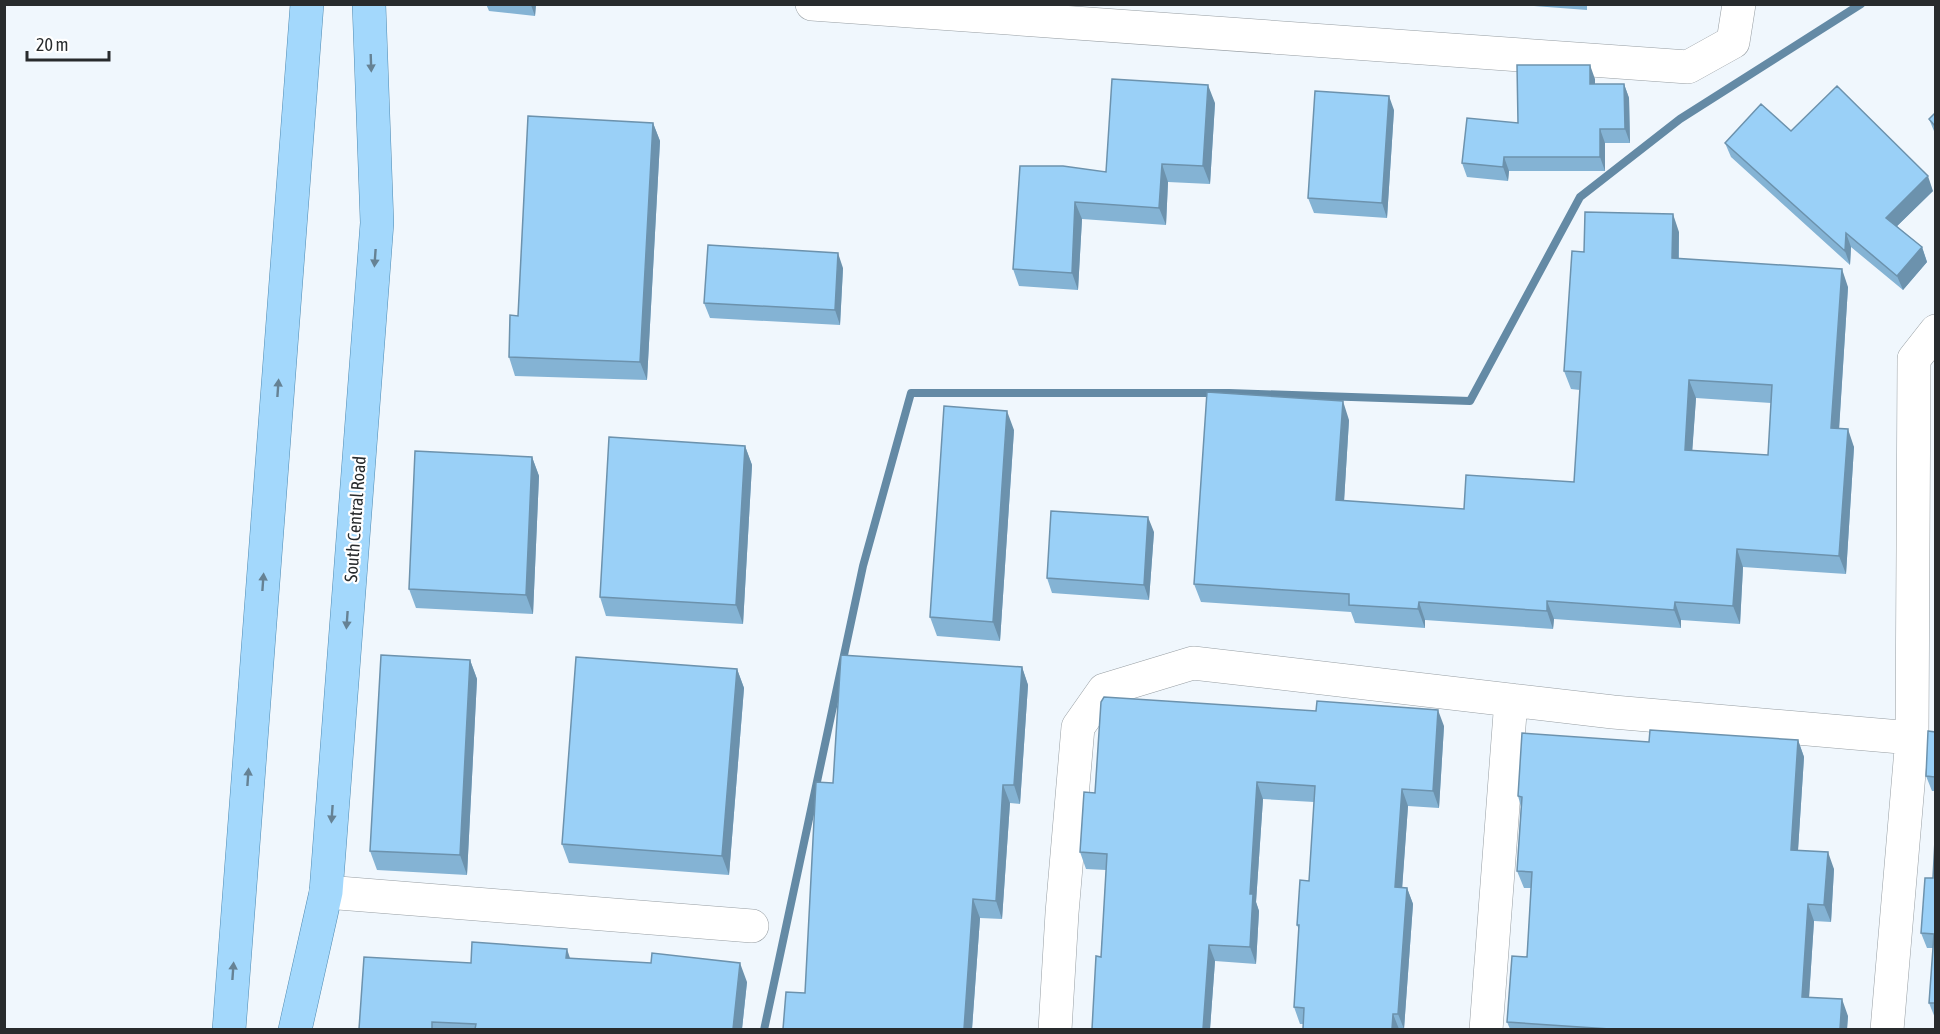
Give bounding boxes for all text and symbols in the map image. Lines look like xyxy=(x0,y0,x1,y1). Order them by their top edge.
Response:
scale bar xyxy=(27,24,110,62)
text: 20 m xyxy=(36,34,68,55)
one-way arrow xyxy=(367,53,376,72)
one-way arrow xyxy=(370,248,380,267)
one-way arrow xyxy=(273,378,283,397)
street label: South Central Road xyxy=(340,455,370,583)
one-way arrow xyxy=(258,573,268,592)
one-way arrow xyxy=(342,610,352,629)
one-way arrow xyxy=(243,767,253,786)
one-way arrow xyxy=(327,805,337,824)
one-way arrow xyxy=(228,962,238,981)

